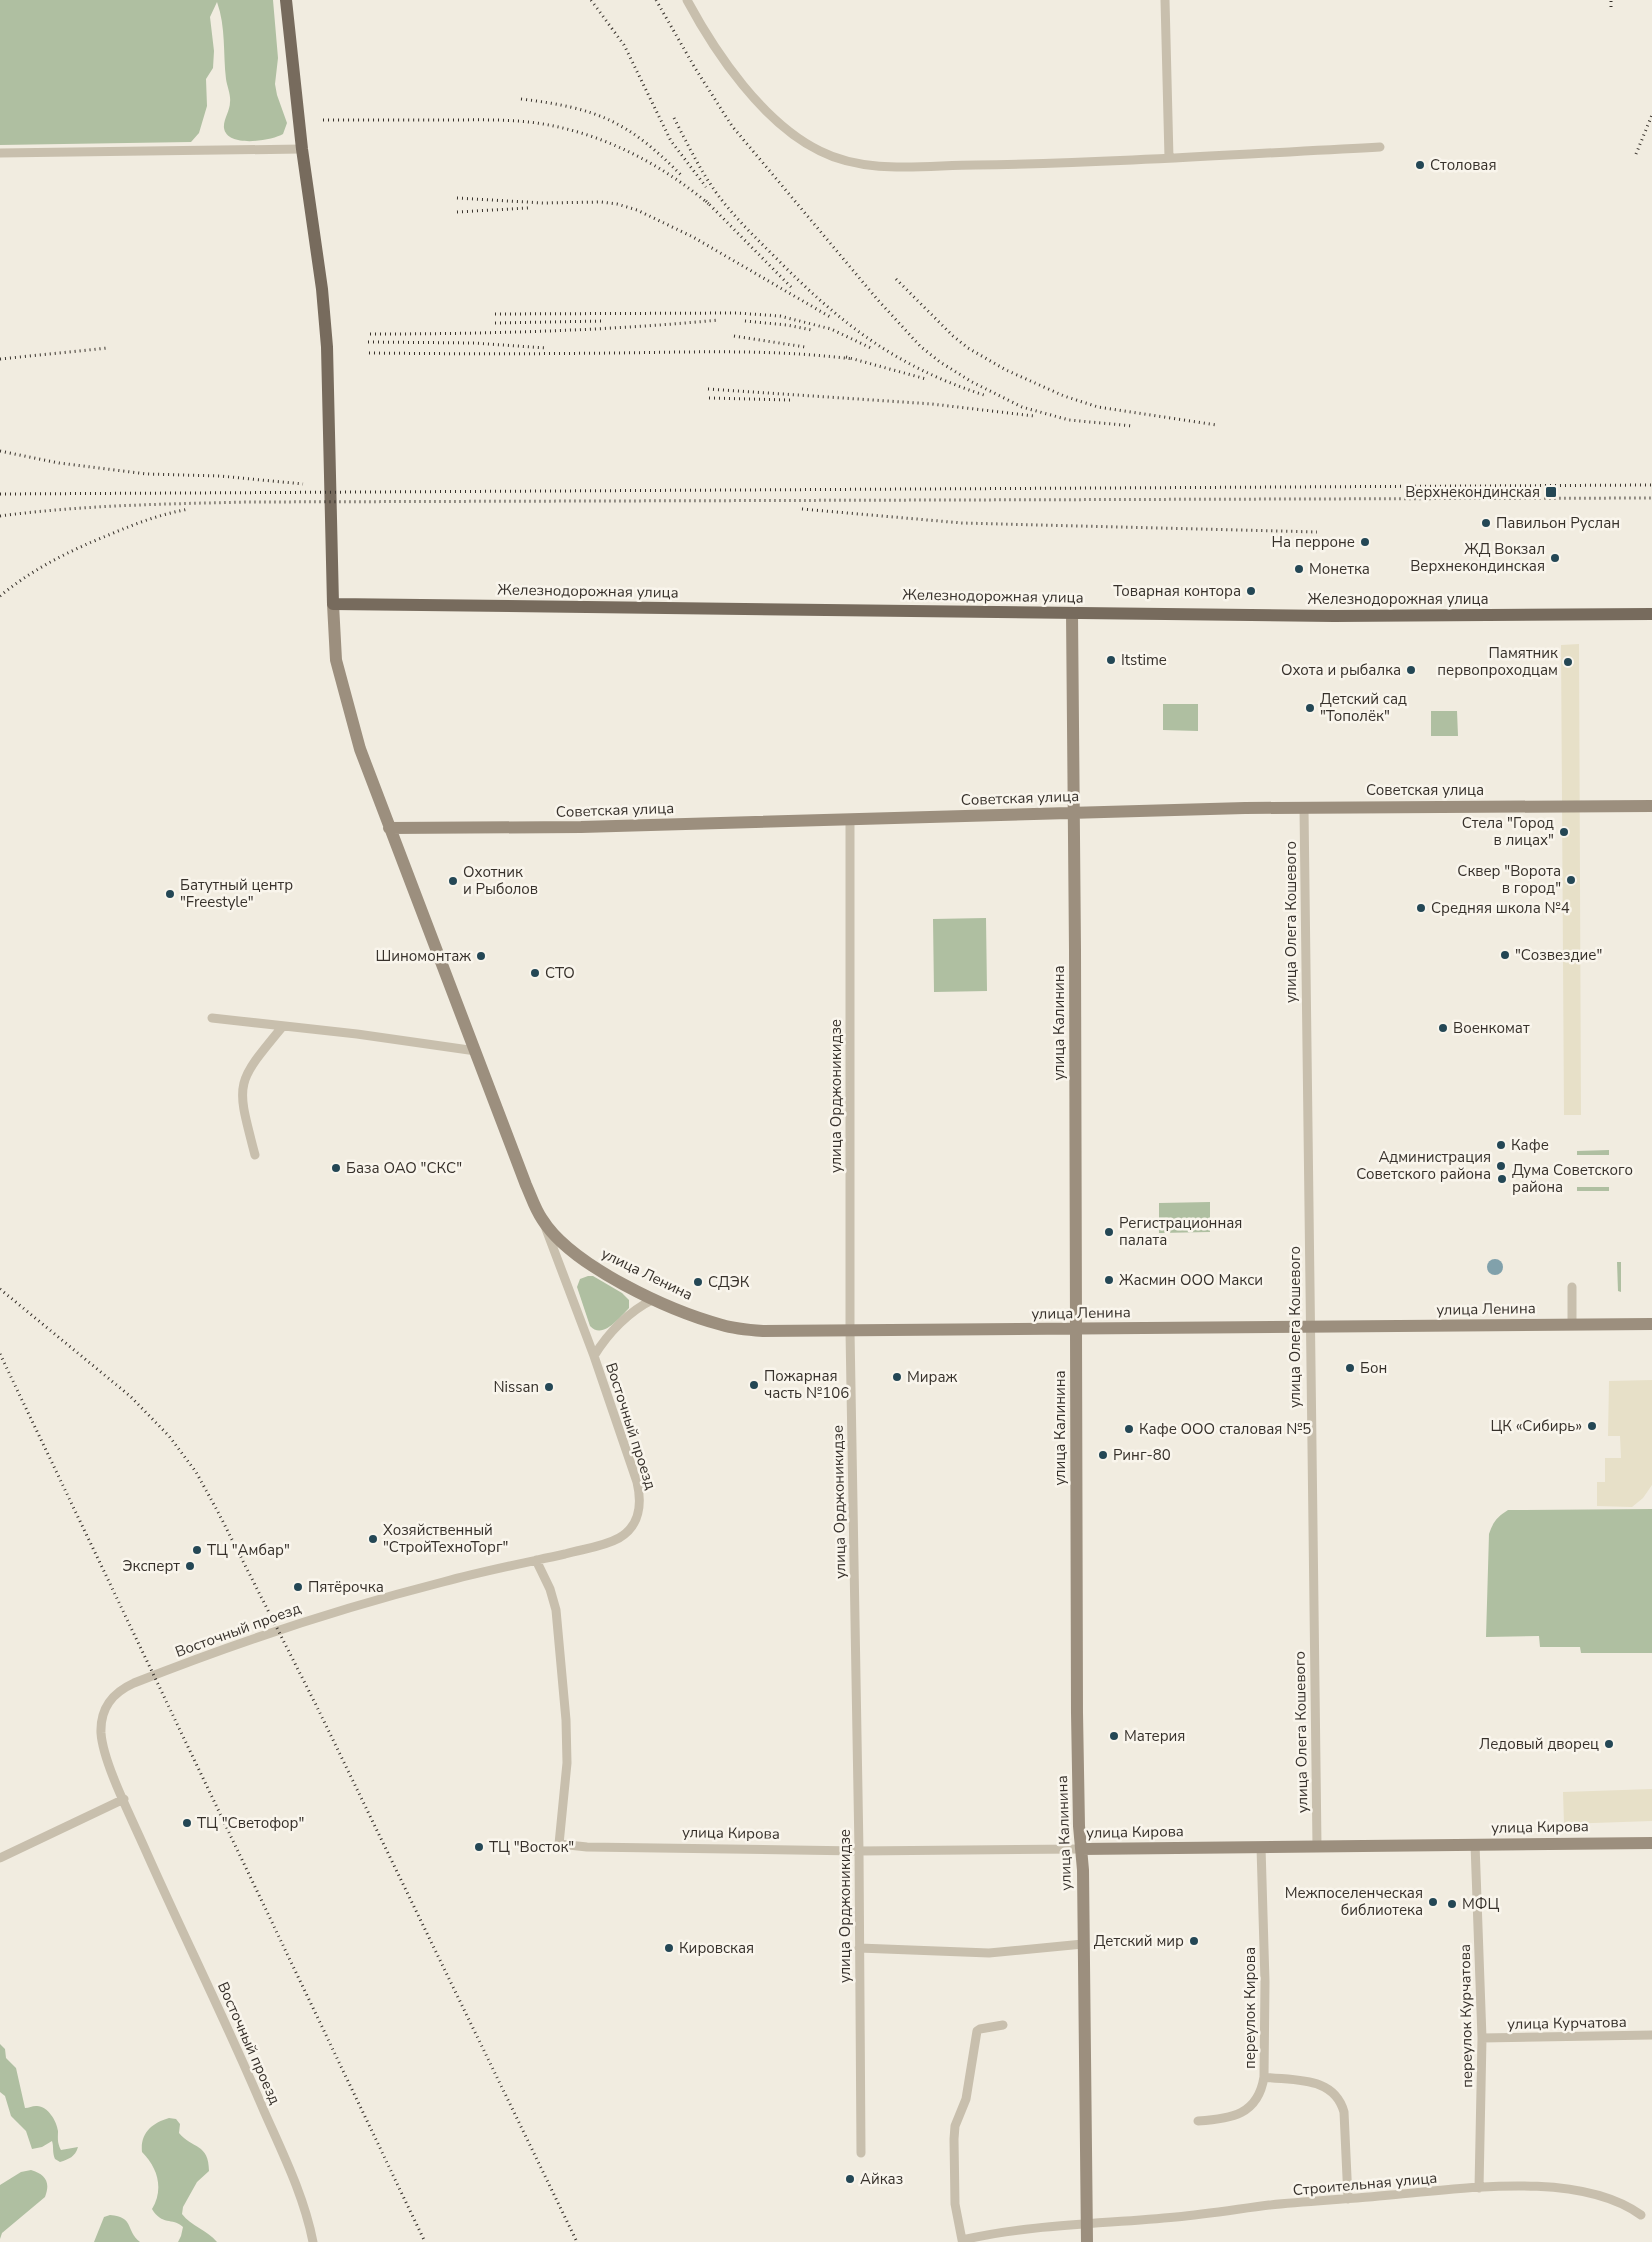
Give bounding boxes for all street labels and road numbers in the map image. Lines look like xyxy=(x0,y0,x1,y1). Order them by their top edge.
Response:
street label: Железнодорожная улица xyxy=(497,579,679,603)
street label: Железнодорожная улица xyxy=(902,584,1084,608)
street label: Железнодорожная улица xyxy=(1307,589,1489,609)
street label: Советская улица xyxy=(1366,780,1484,800)
street label: Советская улица xyxy=(961,786,1079,810)
street label: Советская улица xyxy=(556,798,674,822)
street label: улица Олега Кошевого xyxy=(1281,841,1301,1003)
street label: улица Калинина xyxy=(1049,965,1069,1081)
street label: улица Орджоникидзе xyxy=(826,1019,846,1173)
street label: улица Ленина xyxy=(598,1243,696,1305)
street label: улица Олега Кошевого xyxy=(1285,1246,1305,1408)
street label: улица Ленина xyxy=(1436,1298,1536,1320)
street label: улица Ленина xyxy=(1031,1302,1131,1324)
street label: Восточный проезд xyxy=(601,1360,661,1492)
street label: улица Калинина xyxy=(1050,1370,1070,1486)
street label: улица Орджоникидзе xyxy=(828,1425,850,1579)
street label: Восточный проезд xyxy=(172,1598,304,1662)
street label: улица Олега Кошевого xyxy=(1290,1651,1312,1813)
street label: улица Калинина xyxy=(1052,1775,1076,1891)
street label: улица Кирова xyxy=(1491,1816,1589,1838)
street label: улица Кирова xyxy=(1086,1821,1184,1843)
street label: улица Кирова xyxy=(682,1822,780,1844)
street label: улица Орджоникидзе xyxy=(835,1829,855,1983)
street label: переулок Курчатова xyxy=(1455,1944,1477,2088)
street label: переулок Кирова xyxy=(1240,1947,1260,2069)
street label: Восточный проезд xyxy=(213,1979,285,2108)
street label: улица Курчатова xyxy=(1507,2012,1627,2034)
street label: Строительная улица xyxy=(1292,2168,1438,2200)

